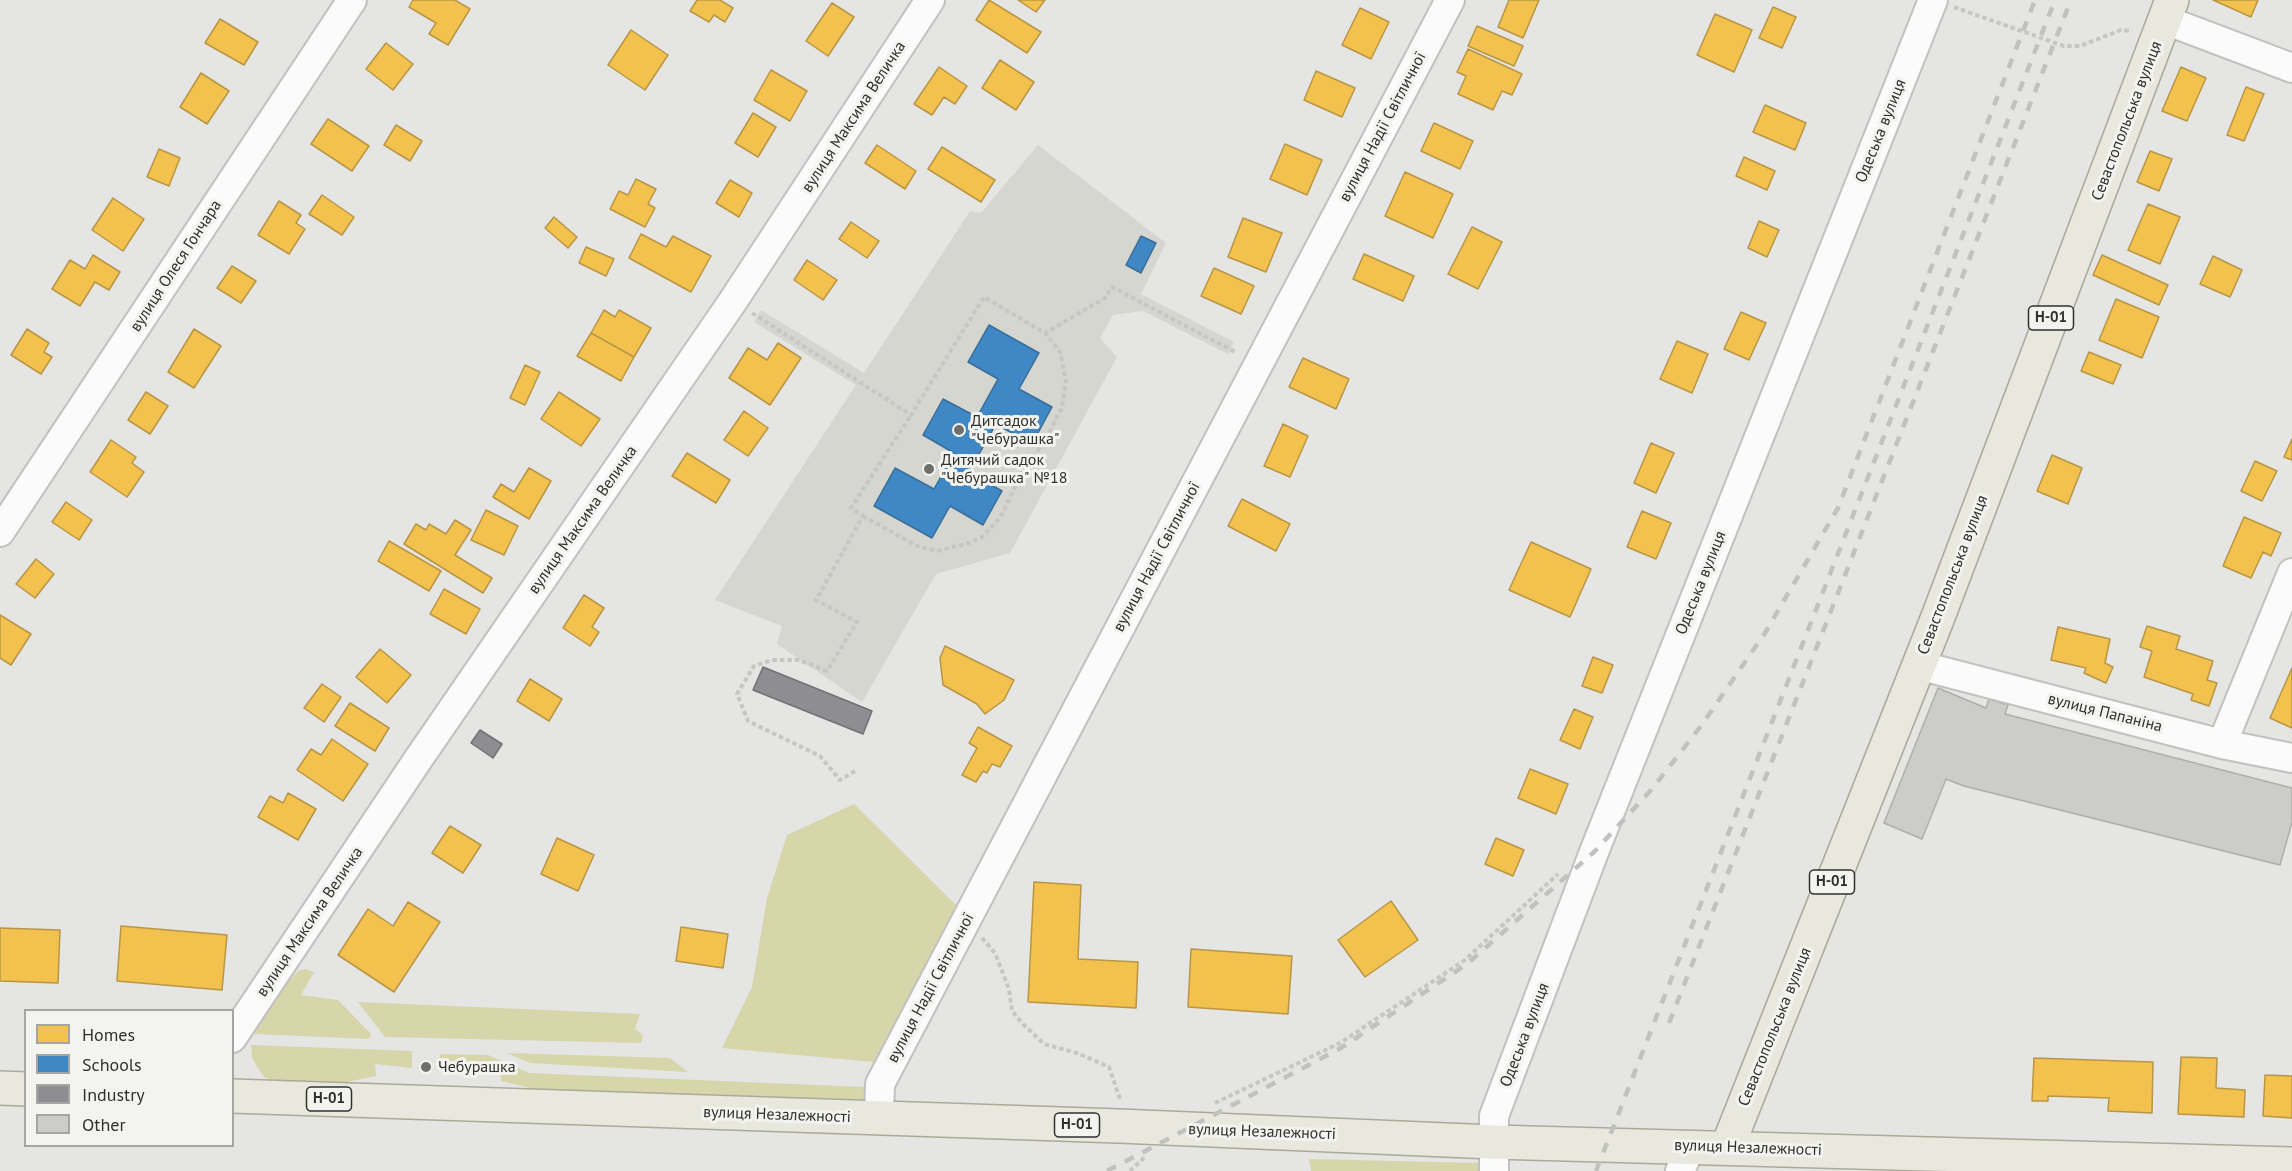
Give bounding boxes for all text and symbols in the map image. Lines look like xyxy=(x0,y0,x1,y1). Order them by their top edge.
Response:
street label: вулиця Максима Величка xyxy=(798,38,910,196)
street label: Севастопольська вулиця xyxy=(2088,38,2166,204)
street label: вулиця Надії Світличної xyxy=(1335,49,1431,205)
street label: Одеська вулиця xyxy=(1852,76,1910,186)
street label: вулиця Олеся Гончара xyxy=(126,197,226,335)
road number: Н-01 xyxy=(2028,306,2074,330)
place label: Дитсадок "Чебурашка" xyxy=(971,411,1059,449)
marker: Дитсадок "Чебурашка" xyxy=(952,423,966,437)
street label: вулиця Максима Величка xyxy=(525,442,641,598)
place label: Дитячий садок "Чебурашка" №18 xyxy=(941,450,1067,488)
marker: Дитячий садок "Чебурашка" №18 xyxy=(922,462,936,476)
street label: вулиця Надії Світличної xyxy=(1109,479,1205,635)
street label: Севастопольська вулиця xyxy=(1914,492,1992,658)
street label: Одеська вулиця xyxy=(1672,528,1730,638)
street label: вулиця Папаніна xyxy=(2046,690,2164,736)
street label: вулиця Максима Величка xyxy=(253,843,367,1001)
road number: Н-01 xyxy=(1810,870,1854,894)
street label: вулиця Надії Світличної xyxy=(883,910,979,1066)
street label: Севастопольська вулиця xyxy=(1734,945,1816,1109)
street label: Одеська вулиця xyxy=(1496,980,1554,1090)
legend xyxy=(24,1009,234,1147)
text: Homes xyxy=(82,1023,135,1046)
text: Schools xyxy=(82,1053,142,1076)
place label: Чебурашка xyxy=(438,1057,516,1077)
marker: Чебурашка xyxy=(419,1060,433,1074)
text: Industry xyxy=(82,1083,145,1106)
road number: Н-01 xyxy=(306,1087,352,1111)
street label: вулиця Незалежності xyxy=(703,1103,851,1127)
text: Other xyxy=(82,1113,126,1136)
road number: Н-01 xyxy=(1054,1113,1100,1137)
street label: вулиця Незалежності xyxy=(1188,1120,1336,1144)
street label: вулиця Незалежності xyxy=(1674,1136,1822,1160)

